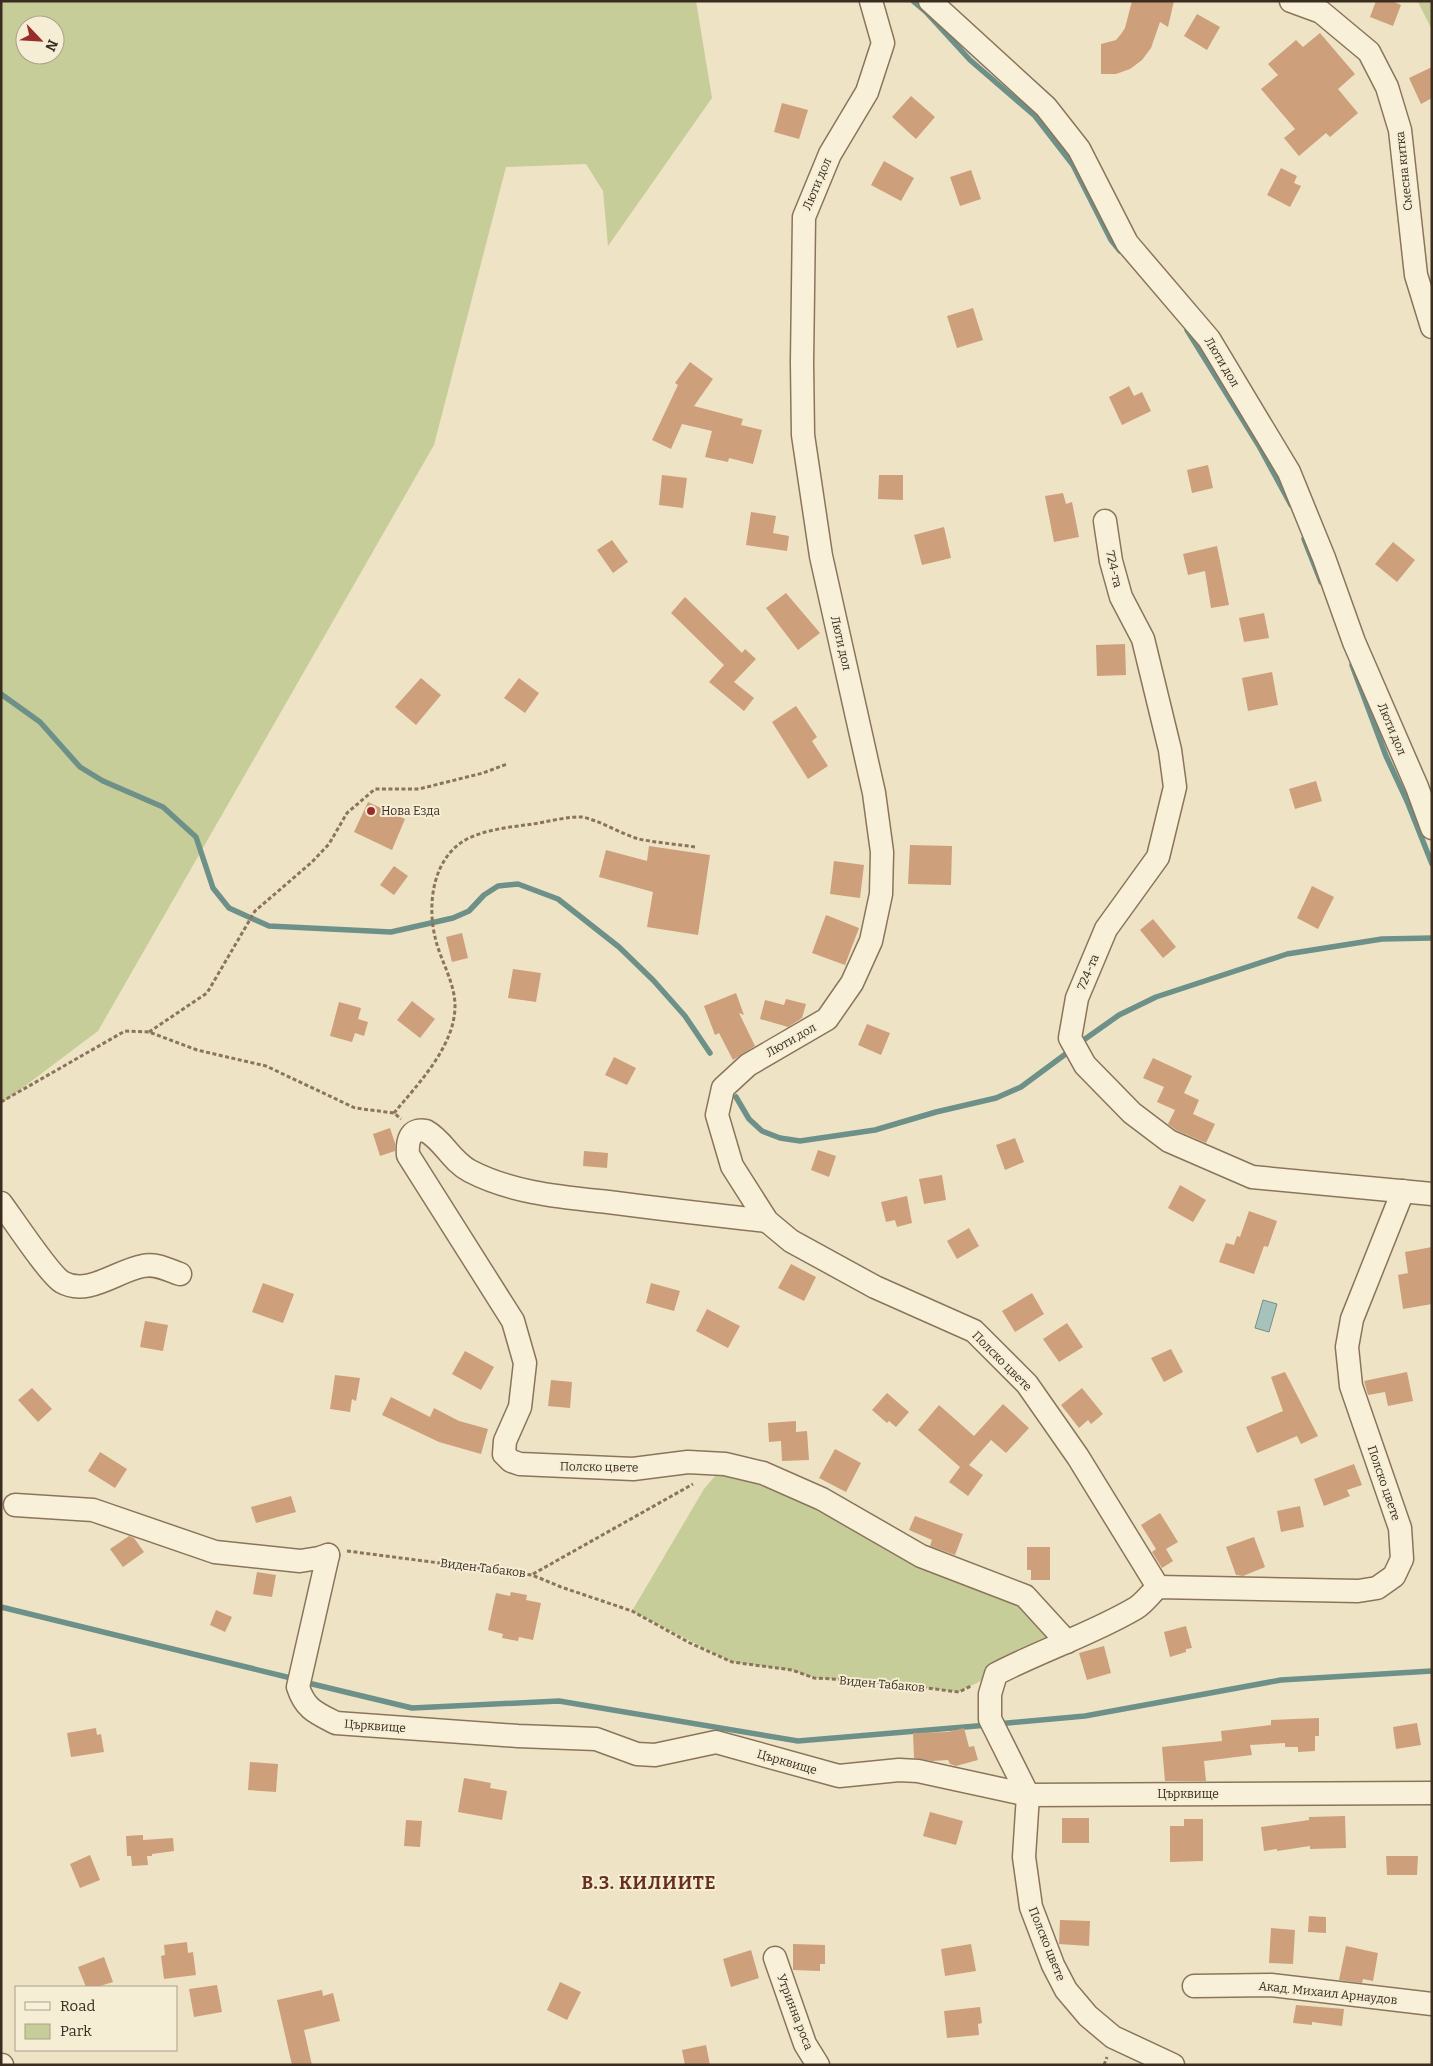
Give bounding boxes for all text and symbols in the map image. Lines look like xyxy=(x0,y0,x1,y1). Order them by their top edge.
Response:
north arrow xyxy=(15,15,65,65)
text: N xyxy=(41,37,61,54)
street label: Смесна китка xyxy=(1393,130,1415,211)
street label: Люти дол xyxy=(800,156,834,212)
street label: Люти дол xyxy=(1202,335,1242,389)
street label: 724-та xyxy=(1103,549,1125,589)
street label: Люти дол xyxy=(828,614,854,672)
street label: Люти дол xyxy=(1375,701,1409,757)
place label: Нова Езда xyxy=(381,804,440,818)
marker: Нова Езда xyxy=(365,805,377,817)
street label: 724-та xyxy=(1074,952,1102,992)
street label: Люти дол xyxy=(763,1020,819,1060)
street label: Полско цвете xyxy=(969,1328,1035,1394)
street label: Полско цвете xyxy=(1365,1444,1403,1522)
street label: Полско цвете xyxy=(560,1459,638,1475)
street label: Виден Табаков xyxy=(439,1556,527,1580)
street label: Виден Табаков xyxy=(838,1673,926,1695)
street label: Църквище xyxy=(344,1717,406,1735)
street label: Църквище xyxy=(755,1747,819,1777)
street label: Църквище xyxy=(1157,1787,1219,1801)
district label: В.З. КИЛИИТЕ xyxy=(582,1872,716,1894)
street label: Полско цвете xyxy=(1026,1905,1068,1983)
street label: Утринна роса xyxy=(774,1972,816,2052)
street label: Акад. Михаил Арнаудов xyxy=(1258,1979,1398,2007)
legend xyxy=(15,1986,178,2051)
text: Road xyxy=(60,1997,95,2015)
text: Park xyxy=(60,2022,92,2040)

